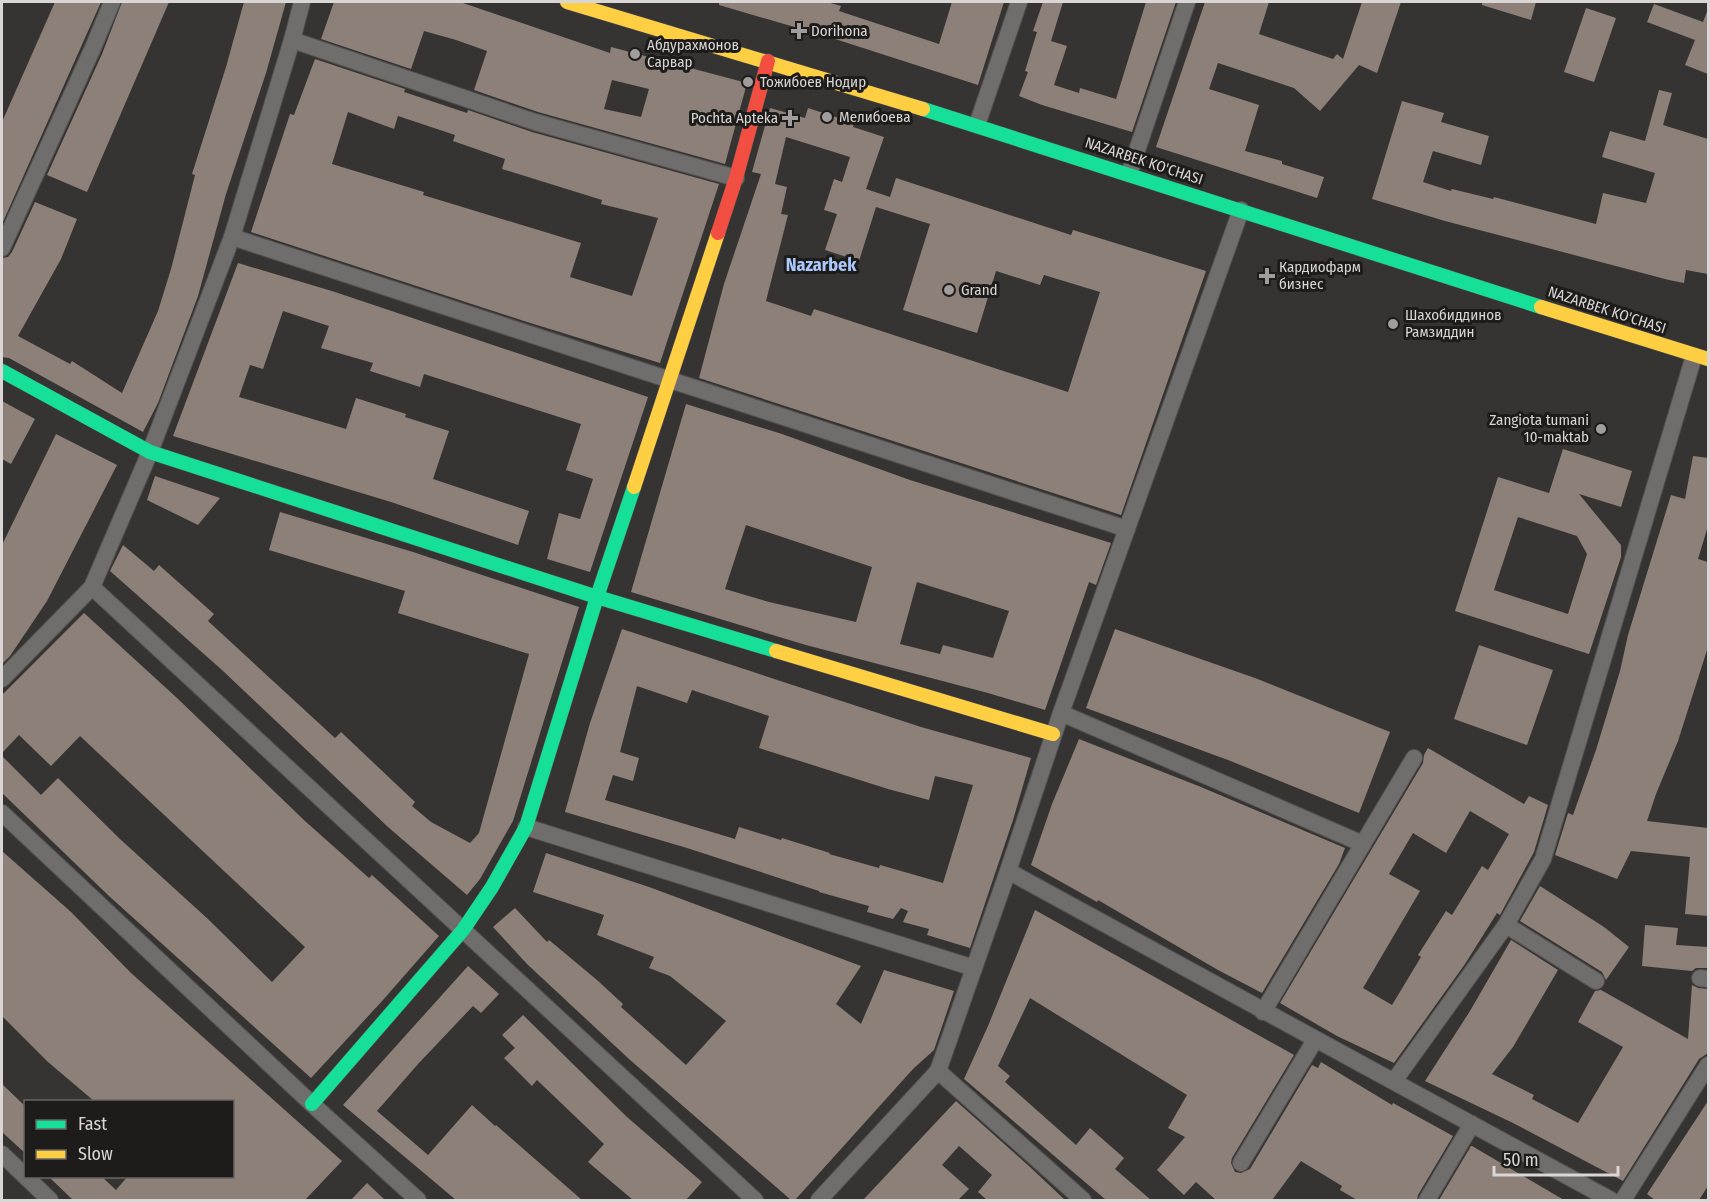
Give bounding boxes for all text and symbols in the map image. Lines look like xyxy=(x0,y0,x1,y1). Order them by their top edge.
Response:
place label: Dorihona xyxy=(811,22,868,40)
marker: Dorihona xyxy=(792,24,806,38)
place label: Абдурахмонов Сарвар xyxy=(647,36,739,71)
marker: Абдурахмонов Сарвар xyxy=(628,47,642,61)
place label: Тожибоев Нодир xyxy=(760,73,866,91)
marker: Тожибоев Нодир xyxy=(741,75,755,89)
place label: Мелибоева xyxy=(839,108,911,126)
place label: Pochta Apteka xyxy=(691,109,778,127)
marker: Мелибоева xyxy=(820,110,834,124)
marker: Pochta Apteka xyxy=(783,111,797,125)
street label: NAZARBEK KO'CHASI xyxy=(1083,133,1205,189)
district label: Nazarbek xyxy=(786,254,857,276)
place label: Кардиофарм бизнес xyxy=(1279,258,1361,293)
marker: Кардиофарм бизнес xyxy=(1260,269,1274,283)
place label: Grand xyxy=(961,281,998,299)
street label: NAZARBEK KO'CHASI xyxy=(1546,282,1668,338)
marker: Grand xyxy=(942,283,956,297)
place label: Шахобиддинов Рамзиддин xyxy=(1405,306,1502,341)
marker: Шахобиддинов Рамзиддин xyxy=(1386,317,1400,331)
place label: Zangiota tumani 10-maktab xyxy=(1489,411,1589,446)
marker: Zangiota tumani 10-maktab xyxy=(1594,422,1608,436)
legend xyxy=(24,1100,234,1178)
text: Fast xyxy=(78,1113,107,1135)
scale bar xyxy=(1494,1139,1618,1177)
text: Slow xyxy=(78,1143,113,1165)
text: 50 m xyxy=(1503,1149,1539,1171)

